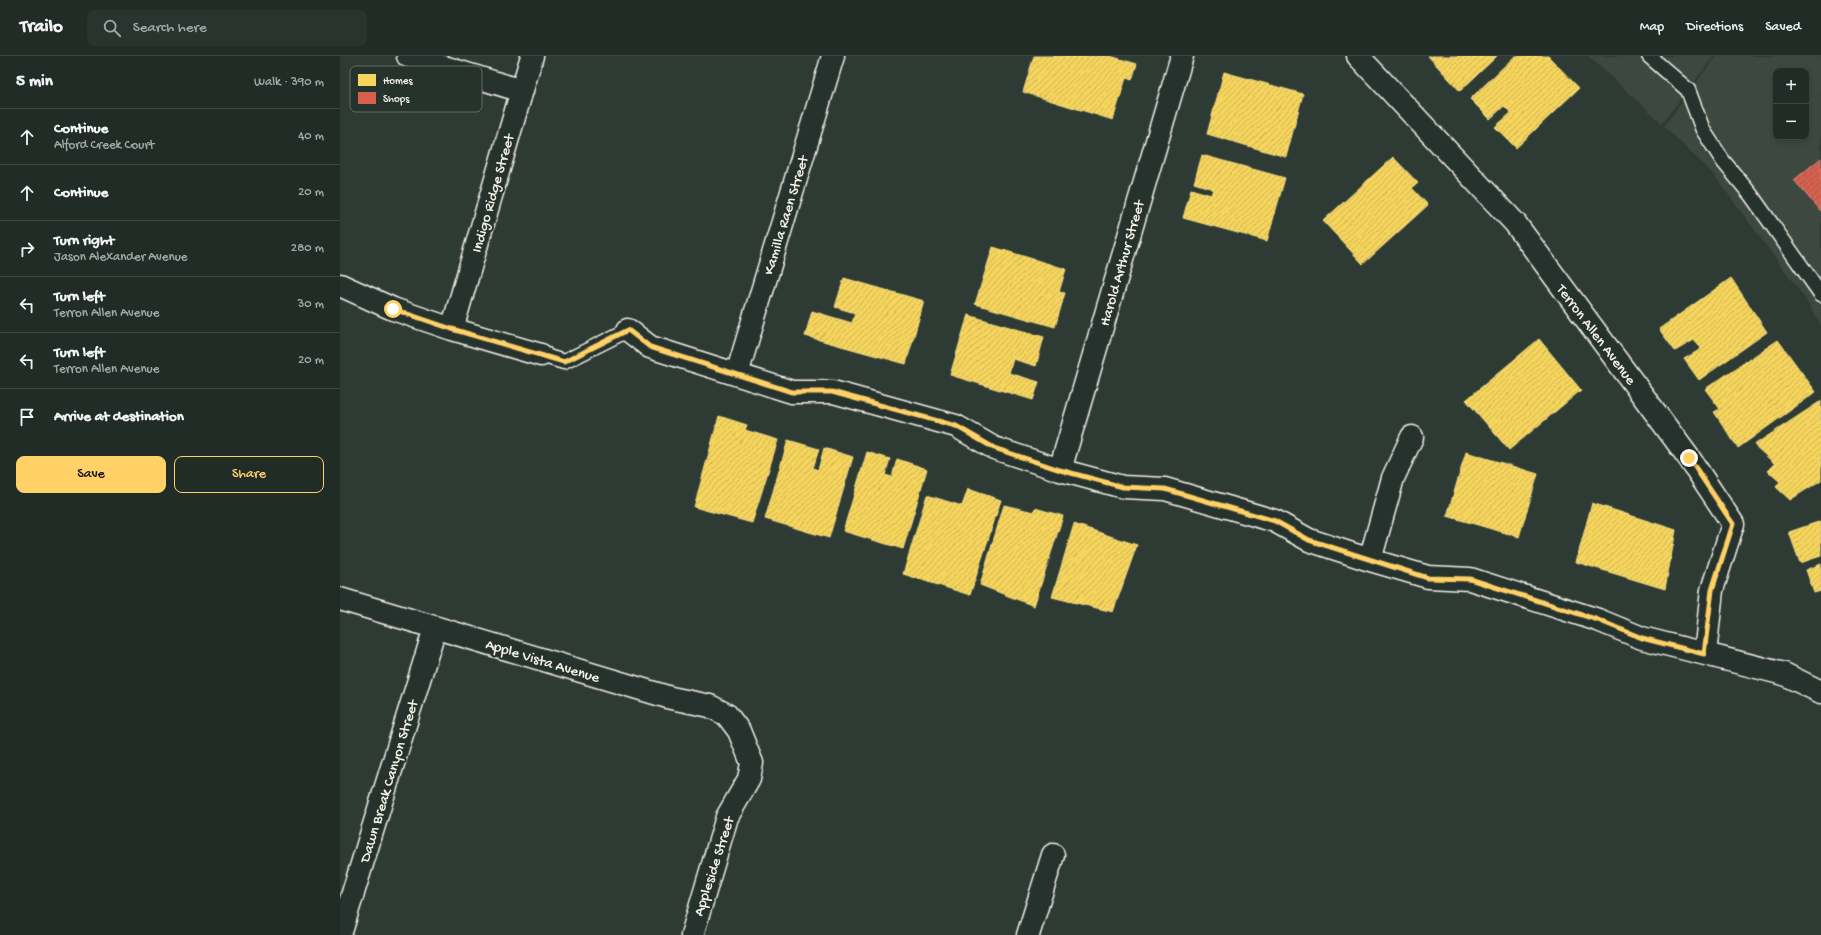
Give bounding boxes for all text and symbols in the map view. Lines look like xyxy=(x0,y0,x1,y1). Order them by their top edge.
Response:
search box xyxy=(87,10,367,46)
text: Trailo xyxy=(20,16,63,39)
icon: search xyxy=(101,17,123,39)
text: Search here xyxy=(133,19,207,37)
text: Map xyxy=(1640,19,1664,36)
text: Directions xyxy=(1686,19,1743,36)
text: Saved xyxy=(1765,19,1801,36)
legend xyxy=(350,66,482,112)
map controls xyxy=(1773,68,1809,140)
button: + xyxy=(1773,68,1809,104)
text: 5 min xyxy=(16,72,53,92)
text: Walk · 390 m xyxy=(254,75,324,90)
text: Homes xyxy=(383,76,413,88)
text: Shops xyxy=(383,94,410,106)
button: − xyxy=(1773,104,1809,140)
text: Continue xyxy=(54,120,108,138)
icon: ahead xyxy=(16,126,38,148)
text: 40 m xyxy=(298,129,324,144)
street label: Indigo Ridge Street xyxy=(468,130,520,255)
text: Alford Creek Court xyxy=(54,138,154,153)
street label: Kamilla Raen Street xyxy=(760,152,814,277)
icon: ahead xyxy=(16,182,38,204)
text: Continue xyxy=(54,184,108,202)
text: 20 m xyxy=(298,185,324,200)
street label: Harold Arthur Street xyxy=(1096,197,1150,328)
text: Turn right xyxy=(54,232,114,250)
icon: right xyxy=(16,238,38,260)
text: 280 m xyxy=(291,241,324,256)
text: Jason Alexander Avenue xyxy=(54,250,187,265)
street label: Terron Allen Avenue xyxy=(1551,280,1639,389)
text: Turn left xyxy=(54,288,105,306)
icon: left xyxy=(16,294,38,316)
text: 30 m xyxy=(298,297,324,312)
route start xyxy=(384,300,402,318)
text: Terron Allen Avenue xyxy=(54,306,159,321)
text: Turn left xyxy=(54,344,105,362)
icon: left xyxy=(16,350,38,372)
text: 20 m xyxy=(298,353,324,368)
text: Terron Allen Avenue xyxy=(54,362,159,377)
icon: arrive xyxy=(16,406,38,428)
text: Arrive at destination xyxy=(54,408,184,426)
route end xyxy=(1680,449,1698,467)
button: Save xyxy=(16,456,166,493)
button: Share xyxy=(174,456,324,493)
street label: Apple Vista Avenue xyxy=(483,636,602,688)
street label: Dawn Break Canyon Street xyxy=(356,696,424,866)
street label: Appleside Street xyxy=(690,813,740,919)

